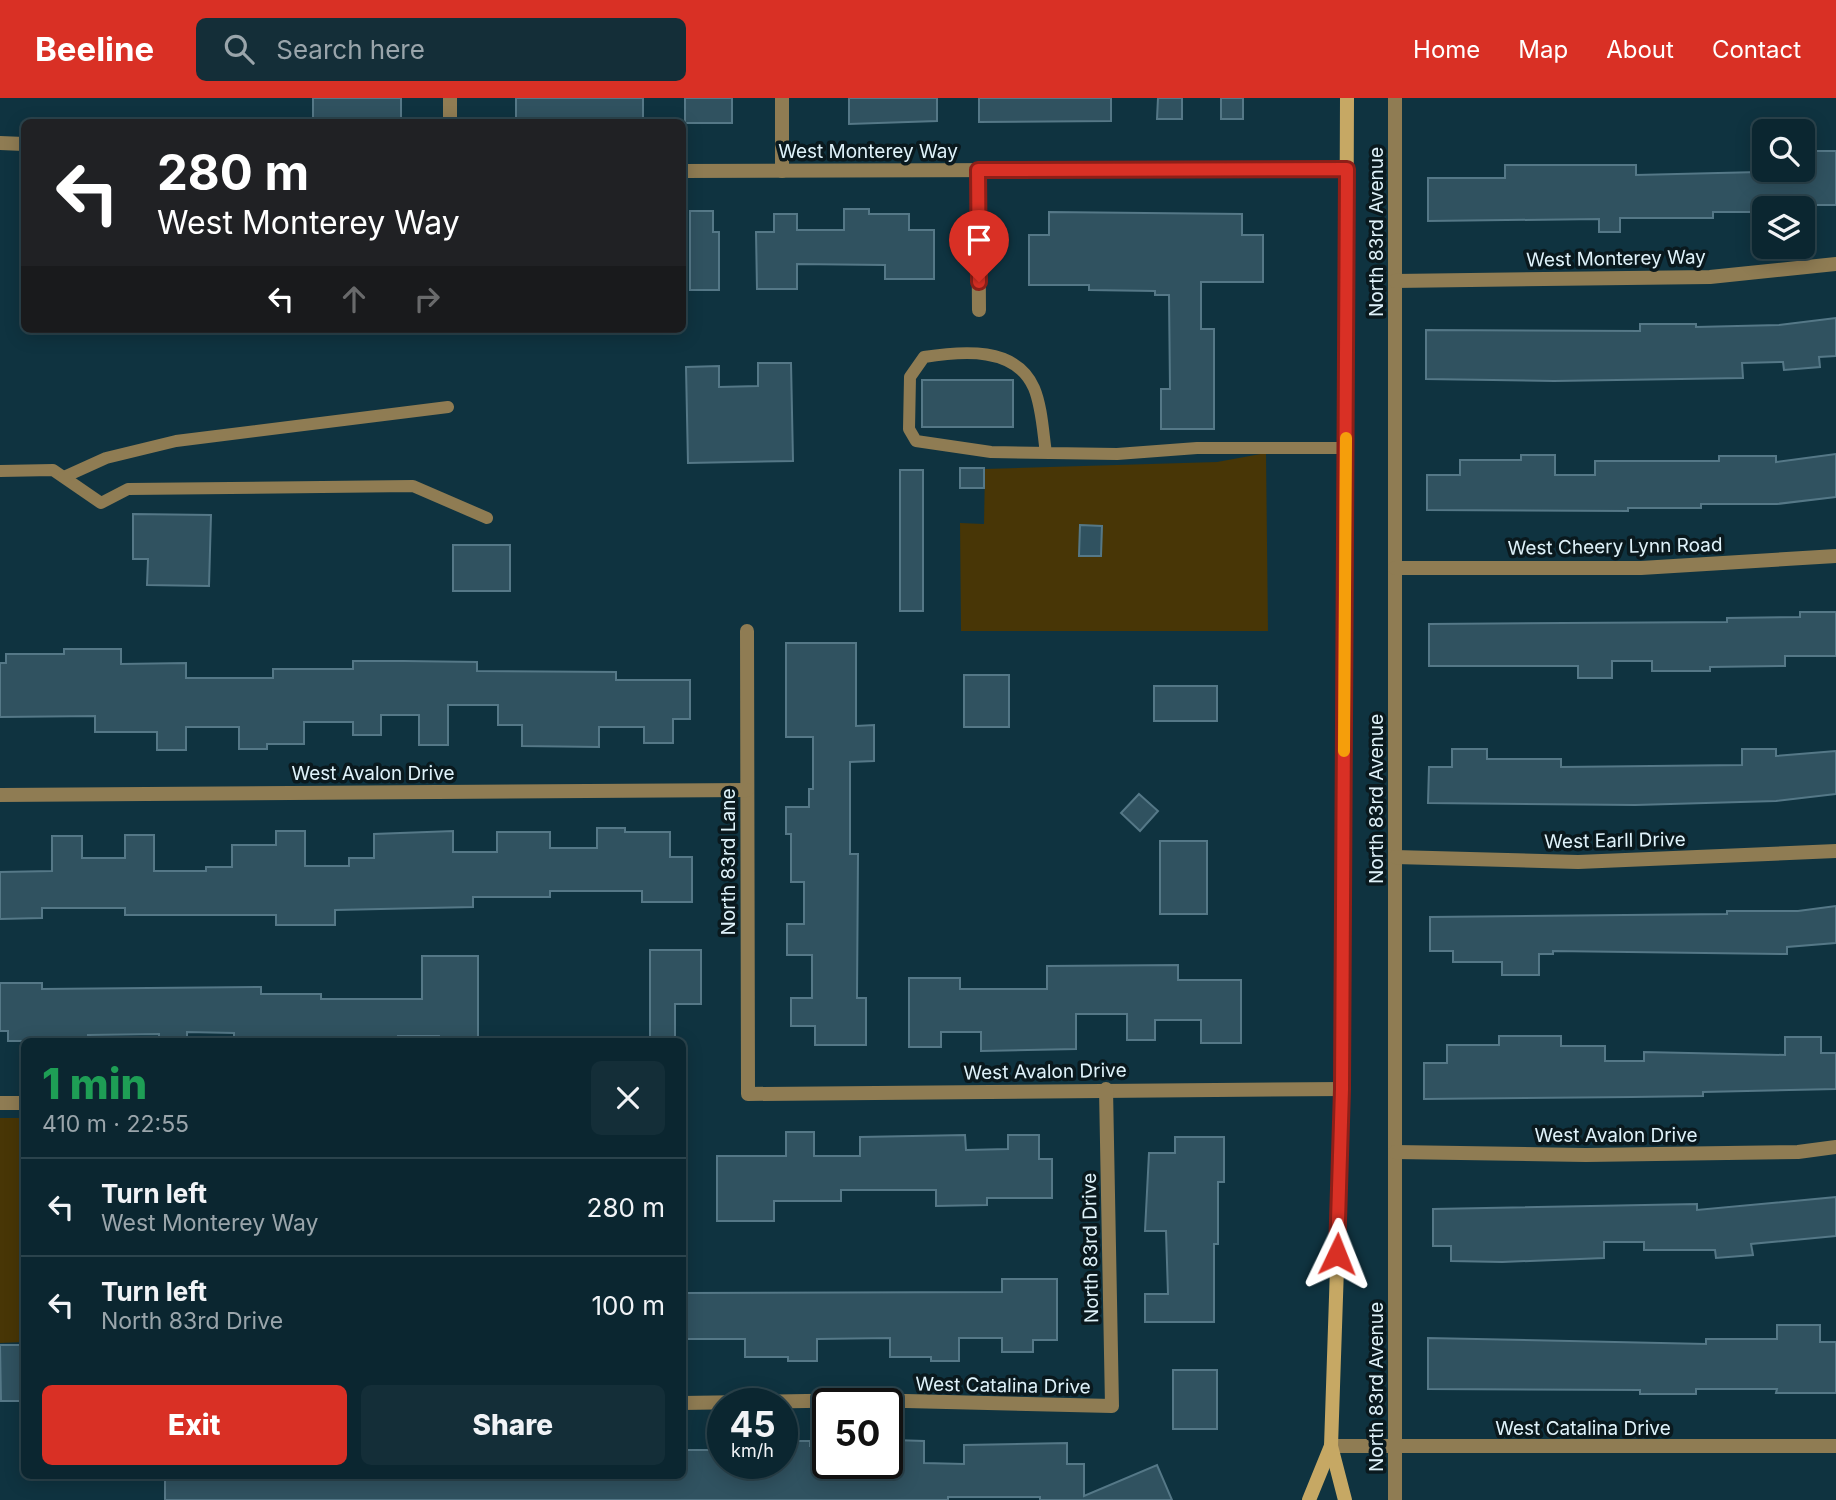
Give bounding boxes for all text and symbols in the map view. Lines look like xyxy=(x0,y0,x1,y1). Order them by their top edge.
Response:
search box xyxy=(196,18,686,81)
text: Beeline xyxy=(35,29,154,69)
icon: search xyxy=(220,30,258,68)
text: Search here xyxy=(276,34,425,65)
text: Home xyxy=(1413,35,1480,64)
text: Map xyxy=(1518,35,1568,64)
text: About xyxy=(1606,35,1674,64)
text: Contact xyxy=(1712,35,1801,64)
map controls xyxy=(1752,119,1815,259)
button: search xyxy=(1752,119,1815,182)
street label: West Monterey Way xyxy=(778,140,958,163)
text: 280 m xyxy=(157,143,309,202)
icon: left xyxy=(42,147,133,238)
street label: North 83rd Avenue xyxy=(1365,147,1388,317)
button: layers xyxy=(1752,196,1815,259)
text: West Monterey Way xyxy=(157,203,460,242)
pin xyxy=(949,210,1009,282)
icon: arrive xyxy=(960,221,998,259)
street label: West Monterey Way xyxy=(1526,245,1706,272)
icon: left xyxy=(262,280,300,318)
icon: ahead xyxy=(335,280,373,318)
icon: right xyxy=(408,280,446,318)
street label: West Cheery Lynn Road xyxy=(1507,533,1723,560)
street label: North 83rd Avenue xyxy=(1365,714,1388,884)
street label: West Avalon Drive xyxy=(291,762,455,785)
street label: North 83rd Lane xyxy=(717,789,740,935)
street label: West Earll Drive xyxy=(1544,828,1686,853)
text: 1 min xyxy=(42,1058,147,1109)
street label: West Avalon Drive xyxy=(963,1059,1127,1084)
button: close xyxy=(591,1061,665,1135)
text: 410 m · 22:55 xyxy=(42,1110,189,1138)
street label: West Avalon Drive xyxy=(1534,1124,1698,1147)
street label: North 83rd Drive xyxy=(1078,1173,1103,1323)
text: Turn left xyxy=(101,1178,207,1209)
icon: left xyxy=(42,1188,80,1226)
text: 280 m xyxy=(587,1192,665,1223)
text: West Monterey Way xyxy=(101,1209,319,1237)
position arrow xyxy=(1300,1217,1374,1291)
text: Turn left xyxy=(101,1276,207,1307)
icon: left xyxy=(42,1286,80,1324)
text: 100 m xyxy=(592,1290,665,1321)
street label: North 83rd Avenue xyxy=(1365,1302,1388,1472)
text: North 83rd Drive xyxy=(101,1307,283,1335)
street label: West Catalina Drive xyxy=(915,1372,1091,1399)
button: Exit xyxy=(42,1385,347,1465)
button: Share xyxy=(361,1385,665,1465)
speed limit sign: 50 xyxy=(812,1388,903,1479)
text: 45 xyxy=(729,1403,776,1445)
street label: West Catalina Drive xyxy=(1495,1417,1671,1440)
text: km/h xyxy=(731,1440,774,1461)

